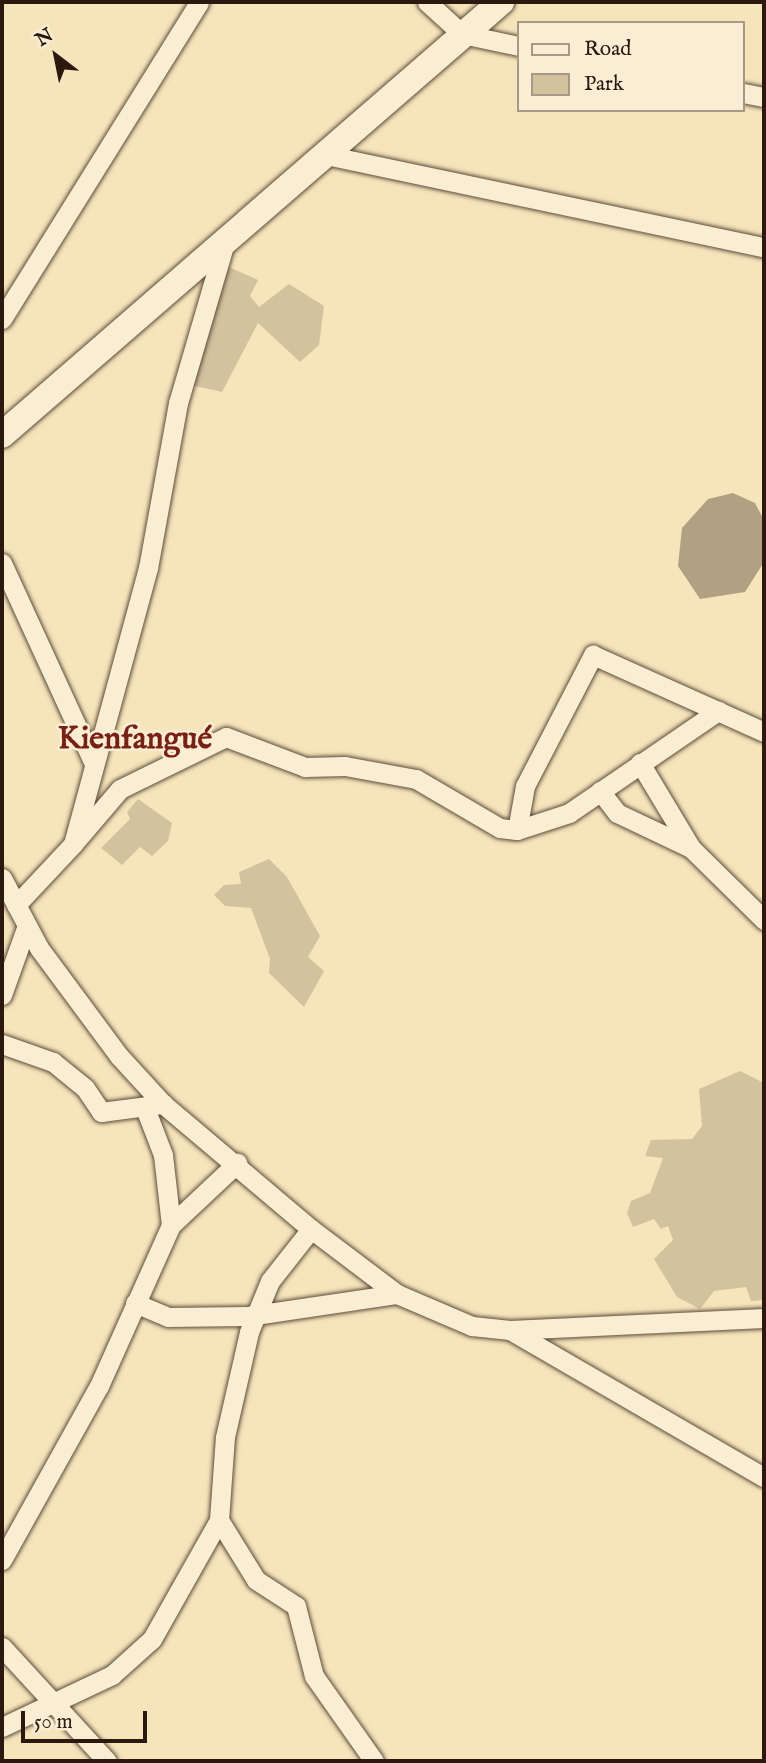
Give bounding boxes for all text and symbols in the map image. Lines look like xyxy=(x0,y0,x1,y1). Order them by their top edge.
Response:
north arrow xyxy=(21,21,91,91)
legend xyxy=(518,21,745,112)
text: N xyxy=(32,24,58,53)
text: Road xyxy=(584,36,631,63)
text: Park xyxy=(584,71,624,98)
district label: Kienfangué xyxy=(58,721,212,759)
scale bar xyxy=(24,1696,150,1740)
text: 50 m xyxy=(34,1709,73,1736)

